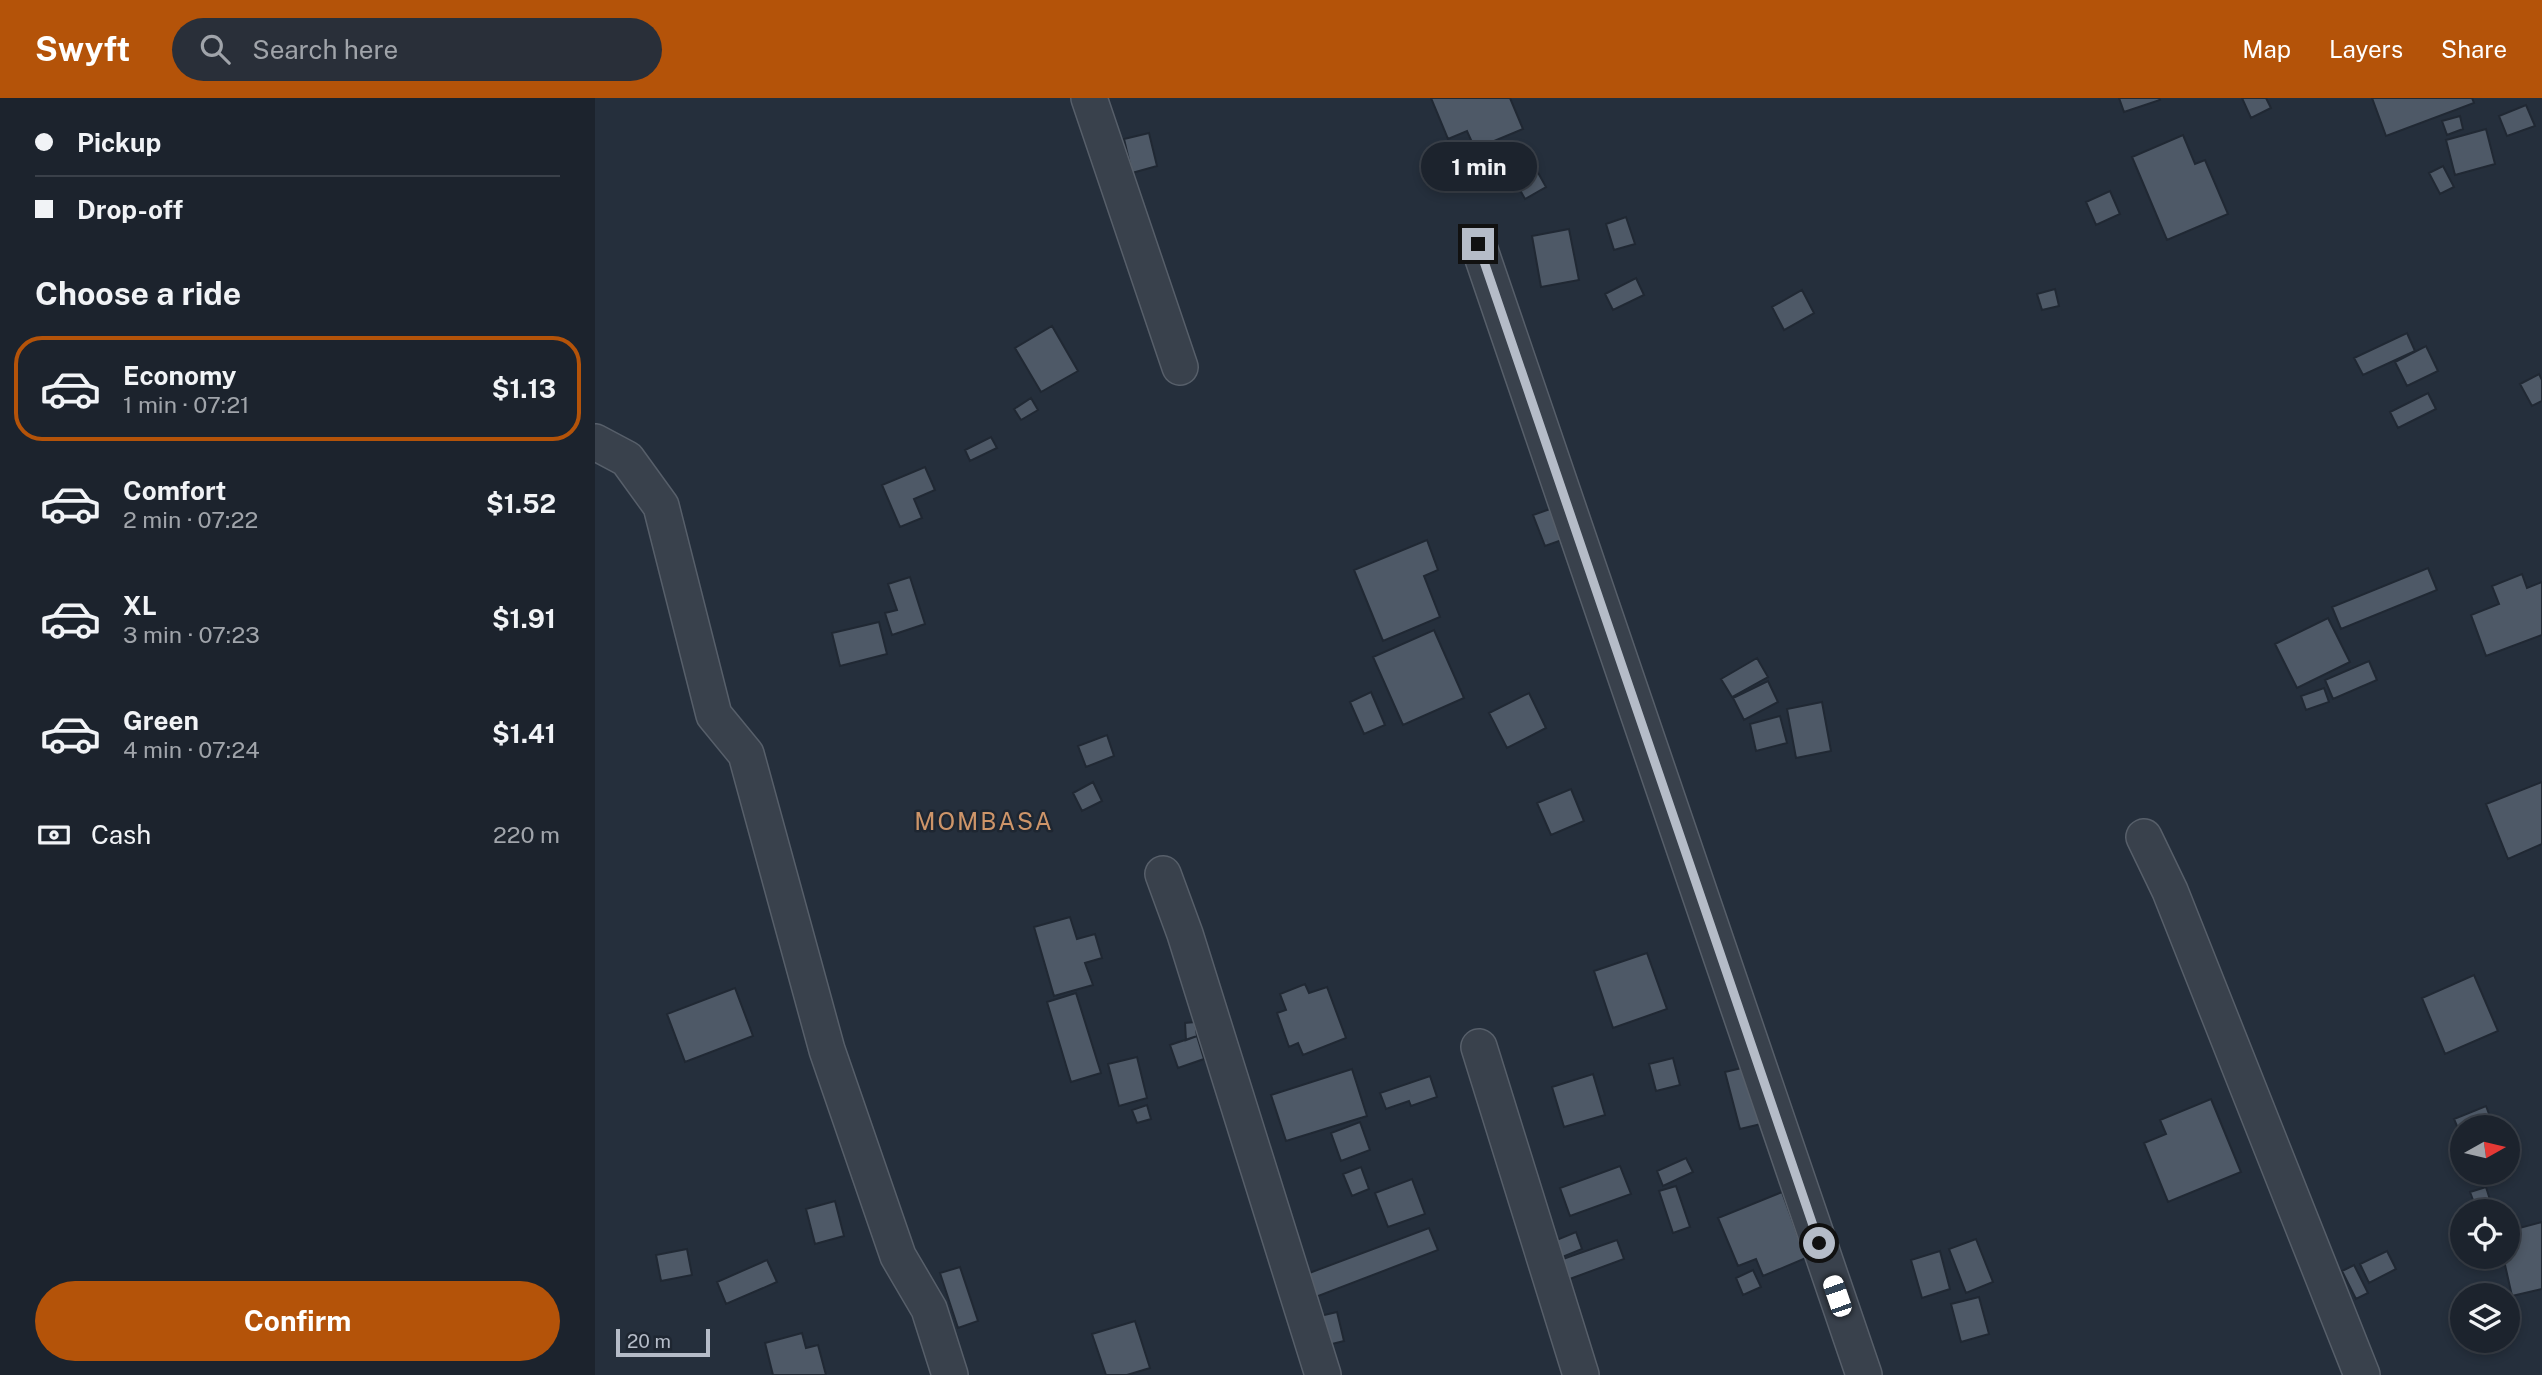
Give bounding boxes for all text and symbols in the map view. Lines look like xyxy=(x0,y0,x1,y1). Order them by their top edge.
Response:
search box xyxy=(172,18,662,81)
text: Swyft xyxy=(35,30,130,68)
icon: search xyxy=(196,30,234,68)
text: Search here xyxy=(252,34,398,65)
text: Map xyxy=(2242,35,2291,63)
text: Layers xyxy=(2329,35,2403,63)
text: Share xyxy=(2441,35,2507,63)
text: Pickup xyxy=(77,127,161,158)
callout: 1 min xyxy=(1420,142,1536,192)
text: 1 min xyxy=(1451,153,1507,180)
text: Drop-off xyxy=(77,194,183,225)
route end xyxy=(1462,228,1494,260)
text: Choose a ride xyxy=(35,275,241,312)
icon: car xyxy=(39,357,102,420)
text: Economy xyxy=(123,360,236,391)
text: $1.13 xyxy=(492,373,556,404)
text: 1 min · 07:21 xyxy=(123,391,249,418)
icon: car xyxy=(39,472,102,535)
text: Comfort xyxy=(123,475,226,506)
text: $1.52 xyxy=(486,488,556,519)
text: 2 min · 07:22 xyxy=(123,506,258,533)
icon: car xyxy=(39,587,102,650)
text: XL xyxy=(123,590,157,621)
text: $1.91 xyxy=(492,603,556,634)
text: 3 min · 07:23 xyxy=(123,621,260,648)
icon: car xyxy=(39,702,102,765)
text: Green xyxy=(123,705,199,736)
text: $1.41 xyxy=(492,718,556,749)
text: 4 min · 07:24 xyxy=(123,736,260,763)
district label: MOMBASA xyxy=(914,807,1054,835)
icon: cash xyxy=(35,816,73,854)
text: Cash xyxy=(91,819,151,850)
text: 220 m xyxy=(493,821,560,848)
north arrow xyxy=(2450,1115,2520,1185)
map controls xyxy=(2450,1115,2520,1353)
button: locate xyxy=(2450,1199,2520,1269)
route start xyxy=(1803,1227,1835,1259)
car xyxy=(1821,1273,1854,1319)
button: Confirm xyxy=(35,1281,560,1361)
button: layers xyxy=(2450,1283,2520,1353)
scale bar xyxy=(616,1326,711,1358)
text: 20 m xyxy=(627,1330,671,1352)

